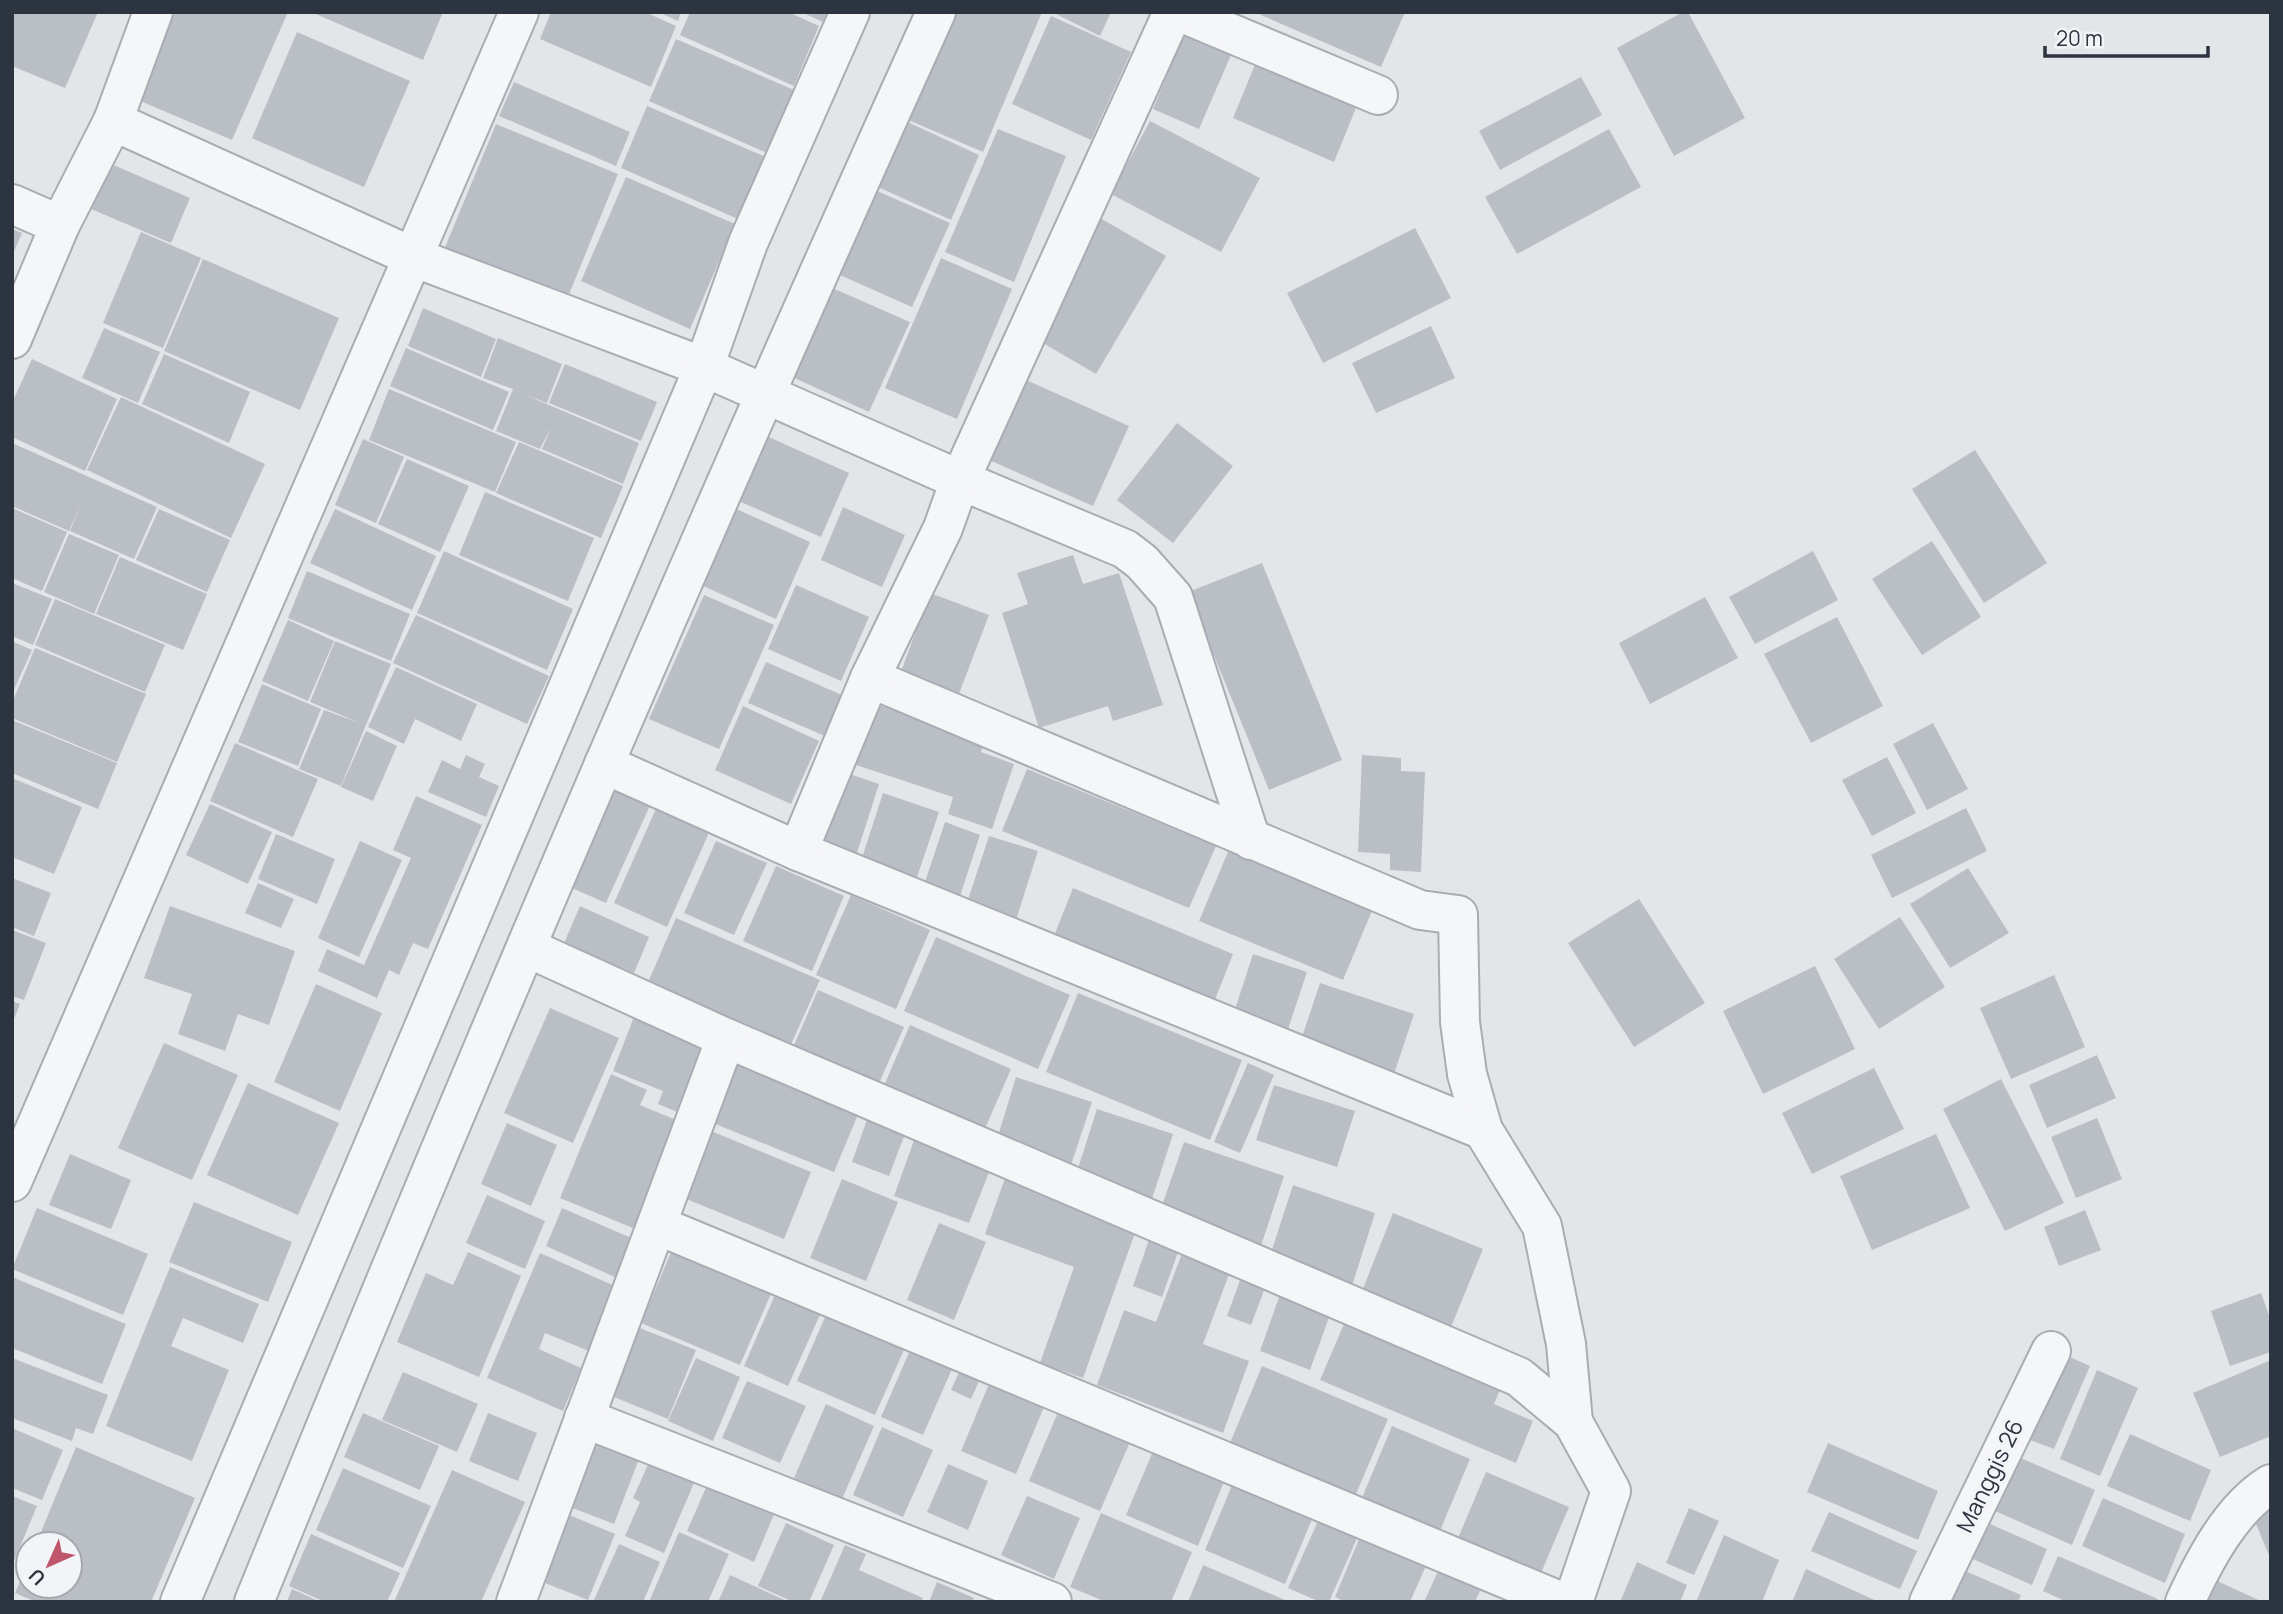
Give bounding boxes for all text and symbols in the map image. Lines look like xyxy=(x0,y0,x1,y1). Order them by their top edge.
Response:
scale bar xyxy=(2045,14,2208,58)
text: 20 m xyxy=(2056,24,2103,52)
street label: Manggis 26 xyxy=(1948,1414,2030,1538)
north arrow xyxy=(14,1530,84,1600)
text: U xyxy=(23,1563,51,1591)

